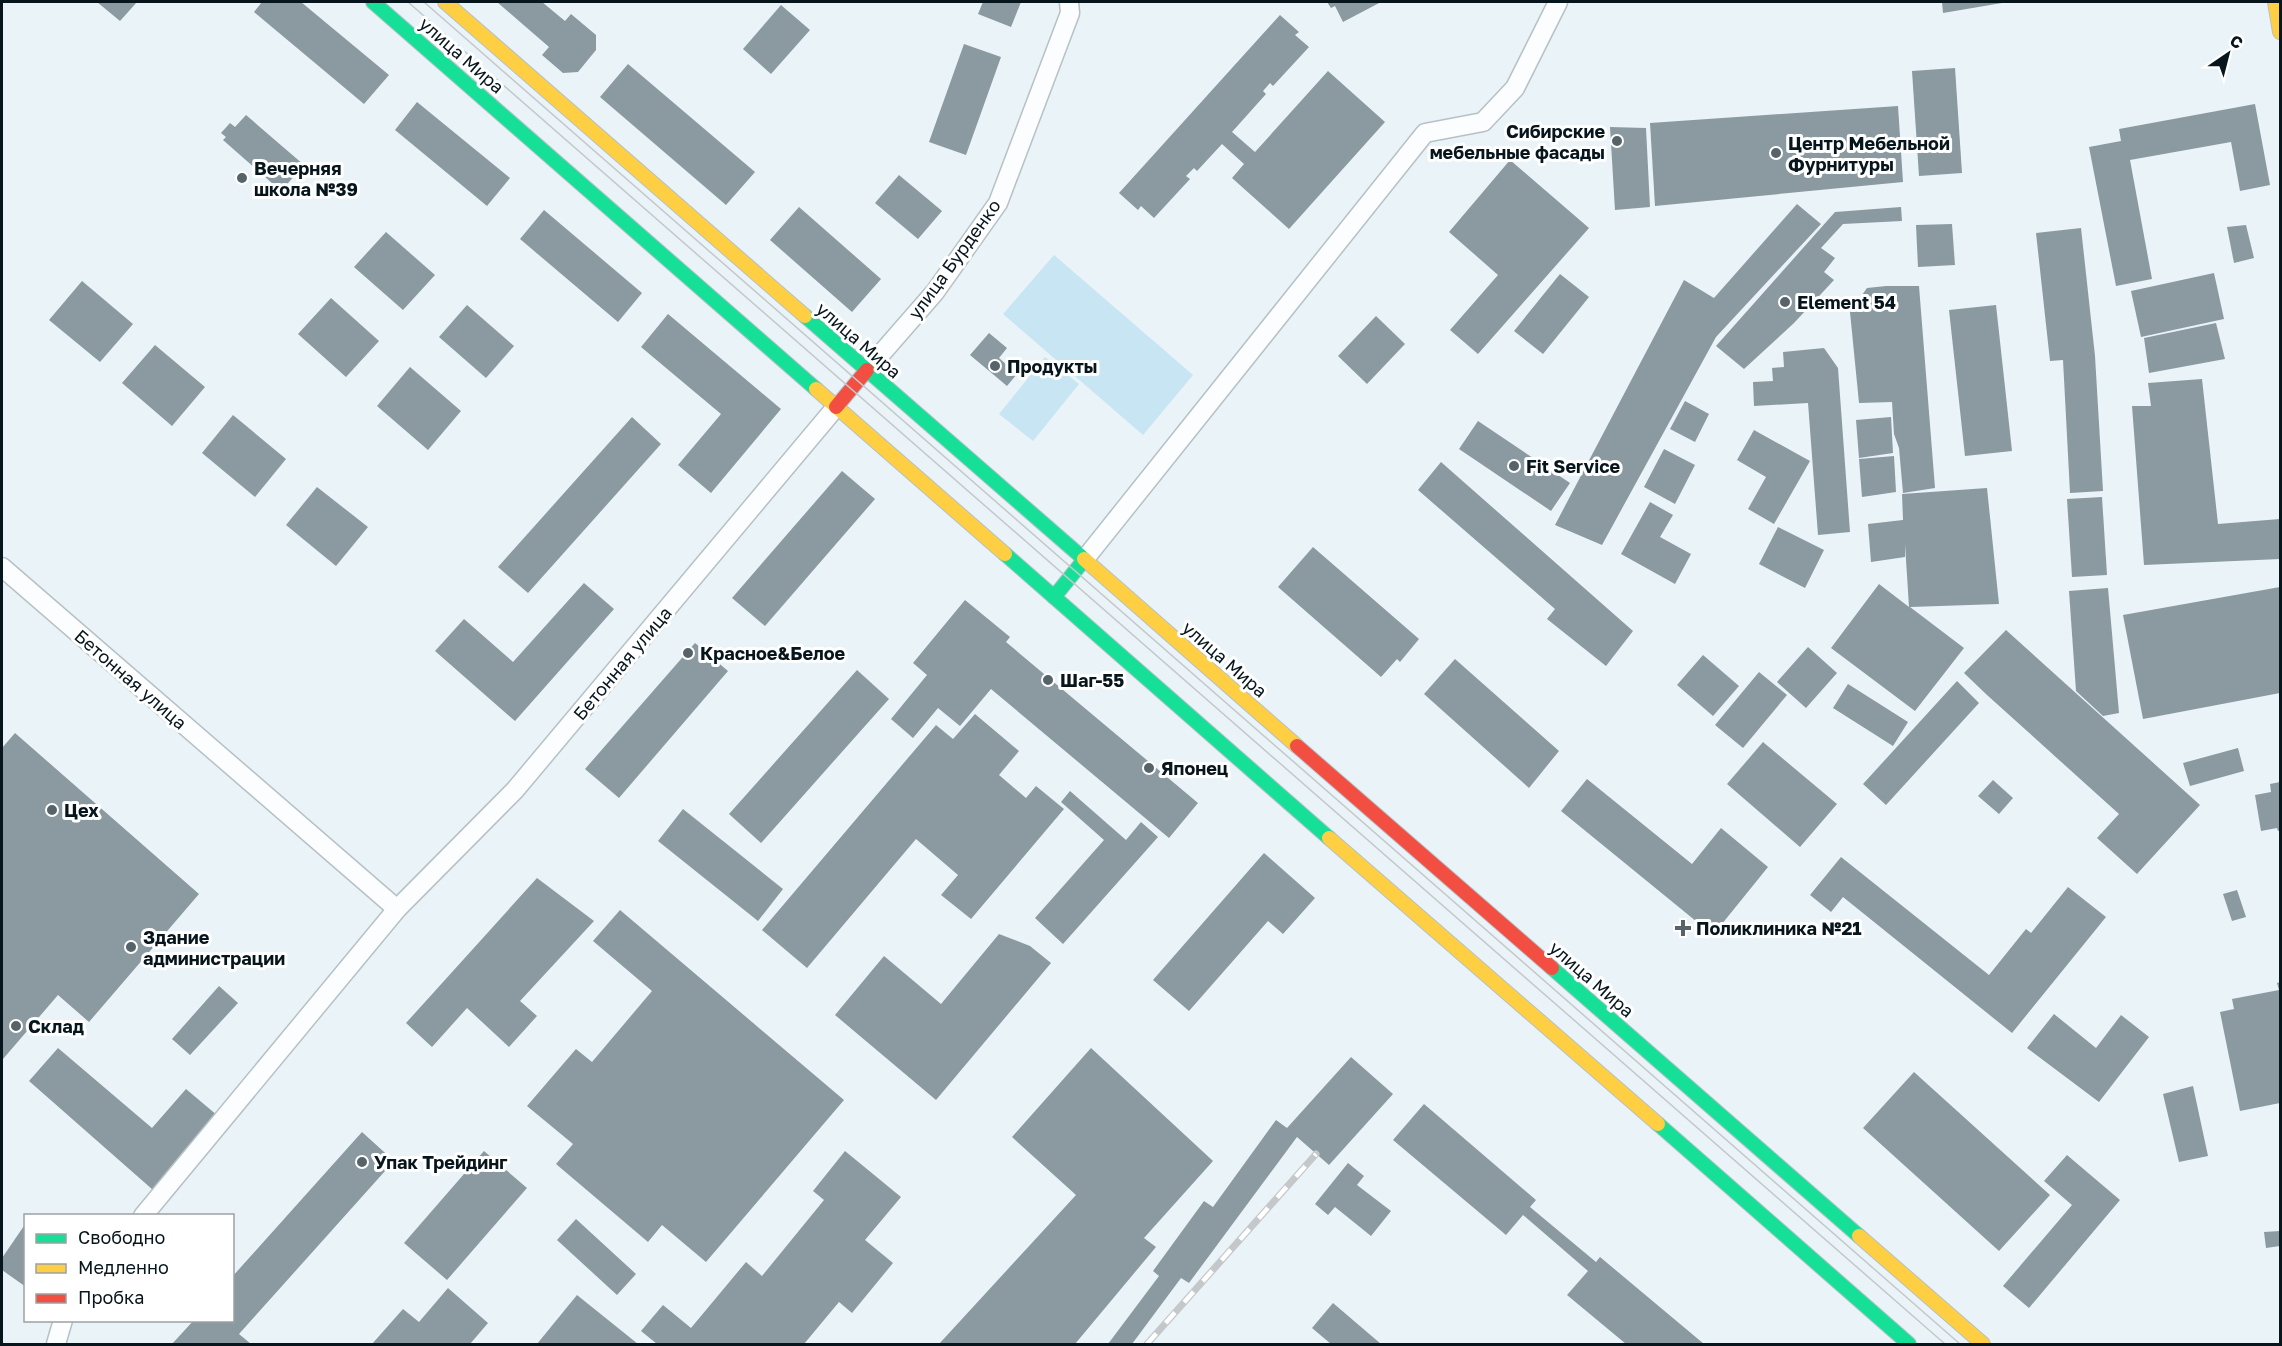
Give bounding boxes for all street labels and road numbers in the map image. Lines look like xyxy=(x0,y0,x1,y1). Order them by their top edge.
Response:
street label: улица Мира xyxy=(415,12,509,98)
street label: улица Бурденко xyxy=(903,195,1005,323)
street label: улица Мира xyxy=(812,297,906,383)
street label: Бетонная улица xyxy=(568,602,676,724)
street label: улица Мира xyxy=(1178,616,1272,702)
street label: Бетонная улица xyxy=(70,624,192,734)
street label: улица Мира xyxy=(1545,936,1639,1022)

